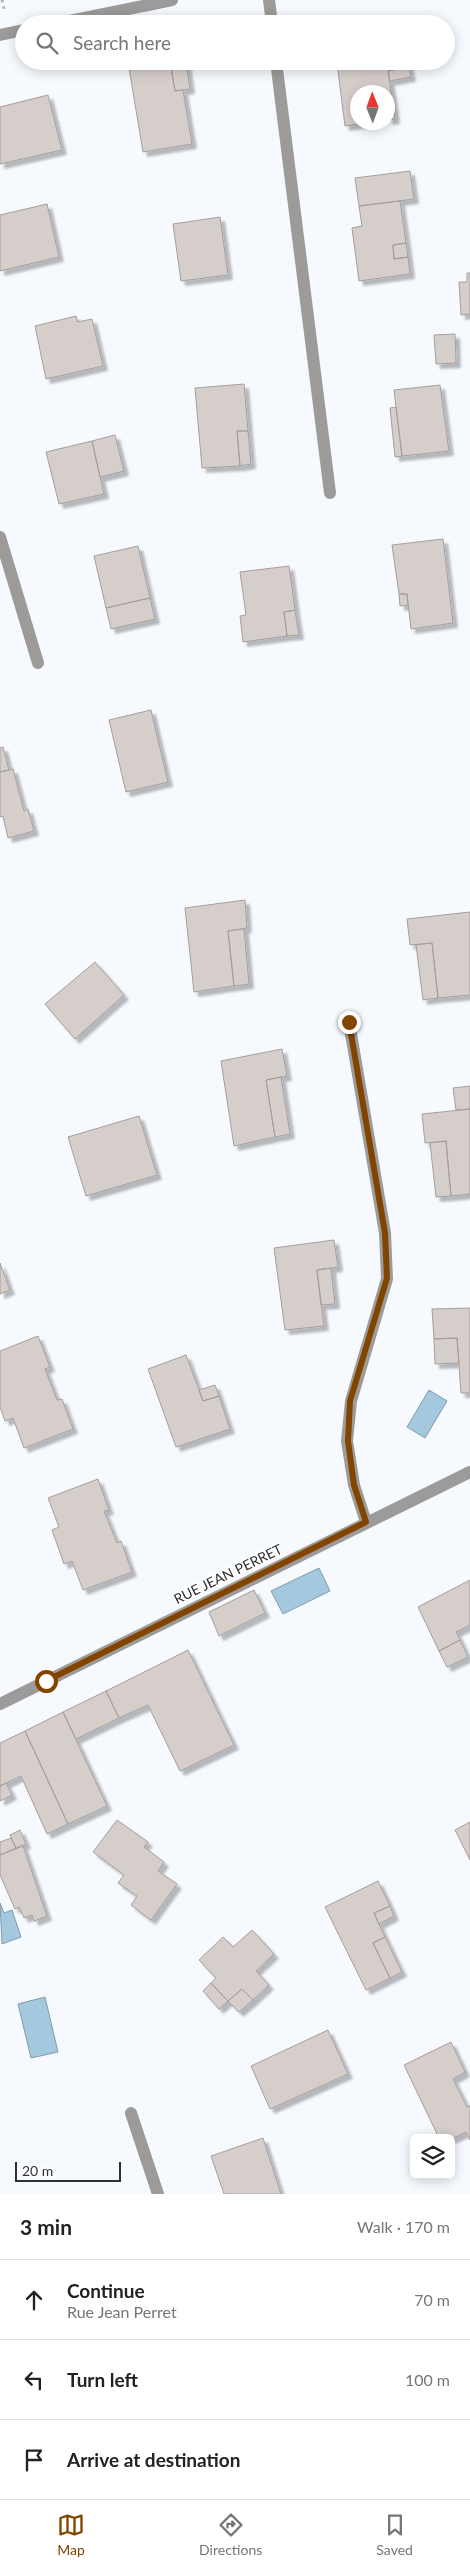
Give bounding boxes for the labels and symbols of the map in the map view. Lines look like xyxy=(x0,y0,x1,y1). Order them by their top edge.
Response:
north arrow xyxy=(350,85,395,130)
route end xyxy=(338,1011,361,1034)
street label: RUE JEAN PERRET xyxy=(171,1540,285,1607)
route start xyxy=(35,1670,58,1693)
scale bar xyxy=(15,2159,121,2182)

